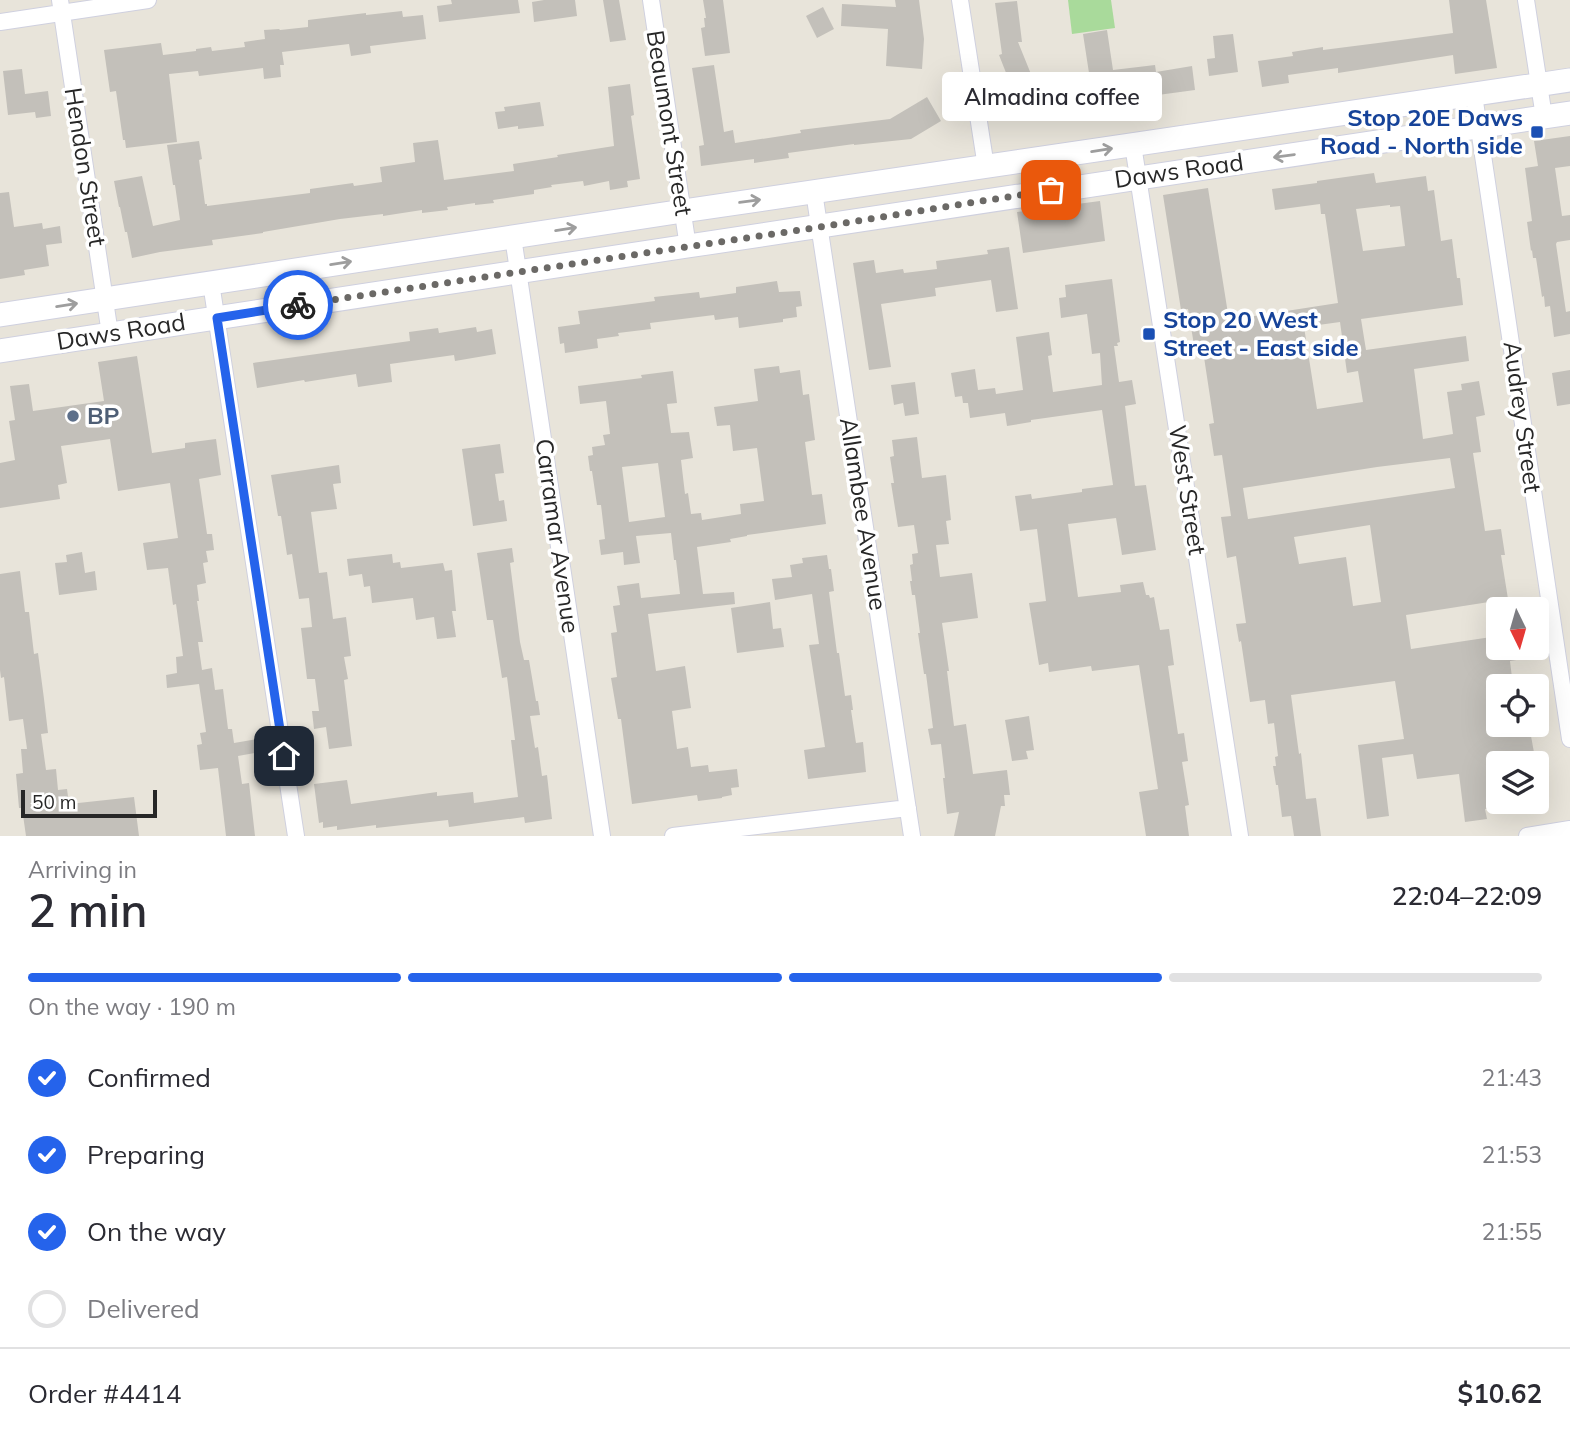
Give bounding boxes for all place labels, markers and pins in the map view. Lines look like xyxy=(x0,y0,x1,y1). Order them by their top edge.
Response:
callout: Almadina coffee xyxy=(941,71,1161,120)
place label: Stop 20E Daws Road - North side xyxy=(1320,102,1523,160)
marker: Stop 20E Daws Road - North side xyxy=(1529,124,1545,140)
pin xyxy=(1021,160,1081,220)
place label: Stop 20 West Street - East side xyxy=(1163,304,1359,362)
marker: Stop 20 West Street - East side xyxy=(1141,326,1157,342)
place label: BP xyxy=(87,400,120,430)
marker: BP xyxy=(65,408,81,424)
pin xyxy=(254,726,314,786)

